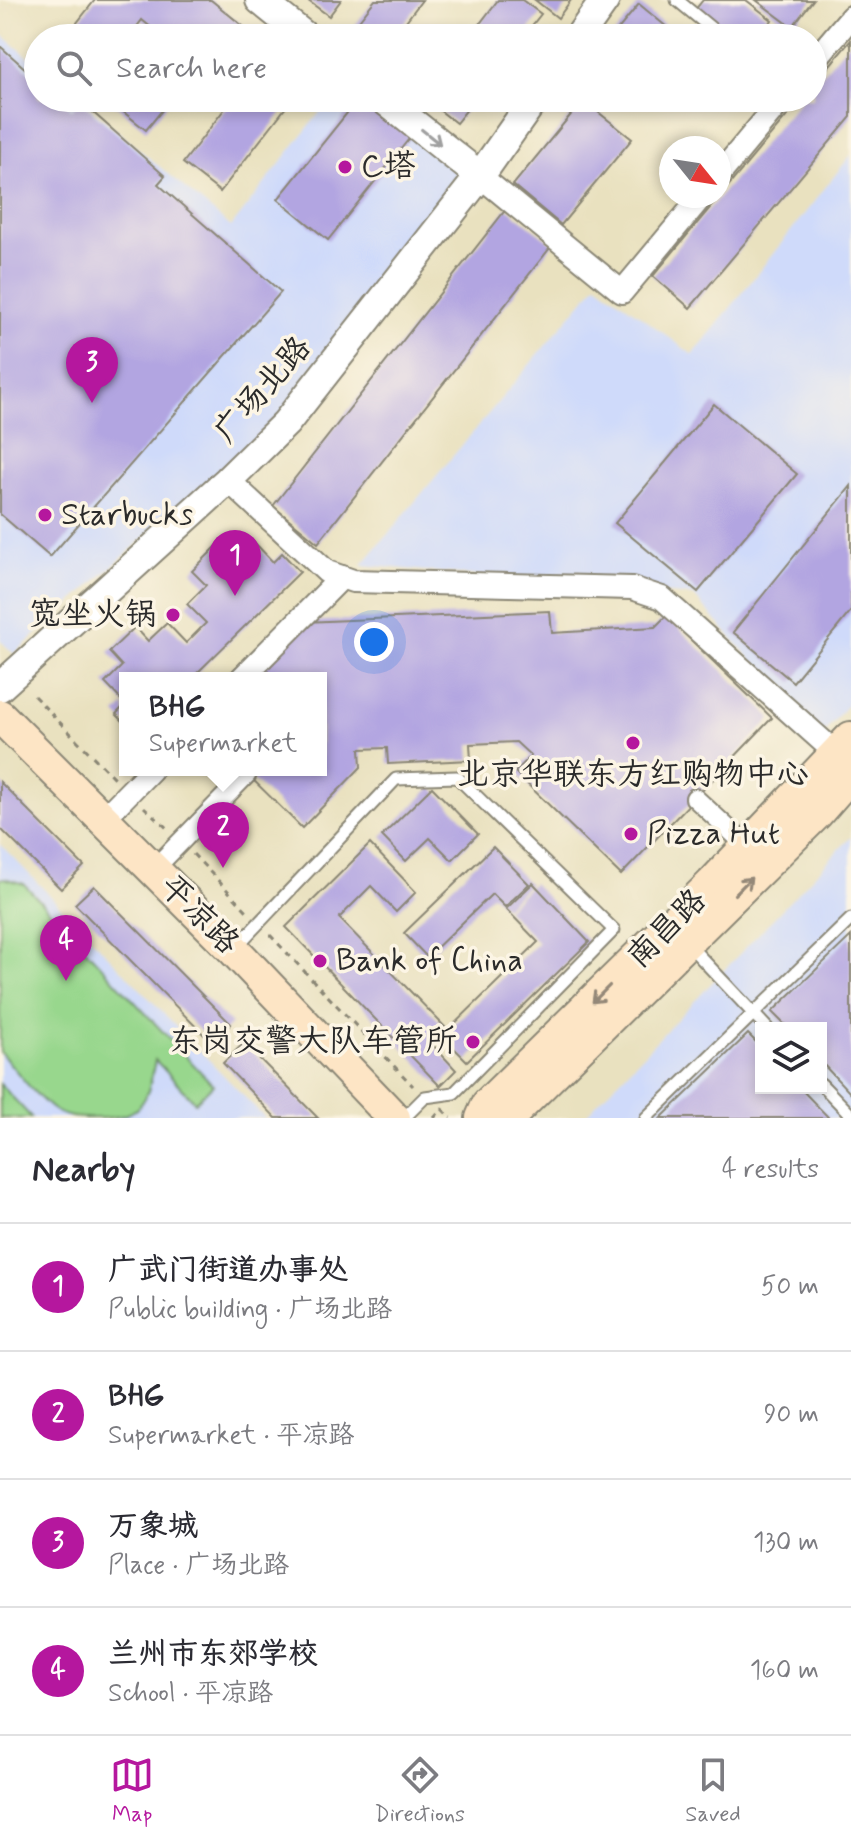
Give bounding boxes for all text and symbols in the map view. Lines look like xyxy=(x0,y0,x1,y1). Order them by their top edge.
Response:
search box xyxy=(24,24,827,112)
icon: search xyxy=(52,46,96,90)
text: Search here xyxy=(116,49,267,88)
one-way arrow xyxy=(420,128,441,146)
north arrow xyxy=(659,136,731,208)
place label: C塔 xyxy=(361,146,416,188)
marker: C塔 xyxy=(336,158,354,176)
street label: 广场北路 xyxy=(205,328,321,452)
pin: 3 xyxy=(66,337,118,403)
place label: Starbucks xyxy=(61,494,193,536)
marker: Starbucks xyxy=(36,506,54,524)
pin: 1 xyxy=(209,530,261,596)
place label: 宽坐火锅 xyxy=(29,594,157,636)
marker: 宽坐火锅 xyxy=(164,606,182,624)
your location xyxy=(354,622,394,662)
popup xyxy=(119,672,327,776)
text: BHG xyxy=(149,688,205,727)
text: Supermarket xyxy=(149,727,297,761)
marker: 北京华联东方红购物中心 xyxy=(624,734,642,752)
place label: 北京华联东方红购物中心 xyxy=(457,754,809,796)
pin: 2 xyxy=(197,802,249,868)
place label: Pizza Hut xyxy=(647,813,780,855)
marker: Pizza Hut xyxy=(622,825,640,843)
street label: 平凉路 xyxy=(150,866,248,964)
one-way arrow xyxy=(733,877,752,896)
street label: 南昌路 xyxy=(618,880,716,978)
pin: 4 xyxy=(40,915,92,981)
place label: Bank of China xyxy=(336,940,523,982)
marker: Bank of China xyxy=(311,952,329,970)
one-way arrow xyxy=(592,984,611,1003)
place label: 东岗交警大队车管所 xyxy=(169,1021,457,1063)
map controls xyxy=(755,1022,827,1094)
button: layers xyxy=(755,1022,827,1094)
marker: 东岗交警大队车管所 xyxy=(464,1033,482,1051)
text: Nearby xyxy=(32,1148,136,1193)
text: 4 results xyxy=(722,1153,819,1187)
text: 广武门街道办事处 xyxy=(108,1251,348,1290)
text: 1 xyxy=(52,1270,64,1304)
text: 50 m xyxy=(761,1270,819,1304)
text: Public building · 广场北路 xyxy=(108,1293,392,1327)
text: BHG xyxy=(108,1377,164,1416)
text: 2 xyxy=(52,1398,64,1432)
text: 90 m xyxy=(764,1398,819,1432)
text: Supermarket · 平凉路 xyxy=(108,1419,354,1453)
text: 万象城 xyxy=(108,1507,198,1546)
text: 3 xyxy=(52,1526,64,1560)
text: 130 m xyxy=(753,1526,819,1560)
text: Place · 广场北路 xyxy=(108,1549,289,1583)
text: 兰州市东郊学校 xyxy=(108,1635,318,1674)
text: 4 xyxy=(50,1654,66,1688)
text: 160 m xyxy=(750,1654,819,1688)
text: School · 平凉路 xyxy=(108,1677,273,1711)
tab: Map xyxy=(110,1753,154,1829)
tab: Directions xyxy=(374,1753,465,1829)
tab: Saved xyxy=(685,1753,741,1829)

